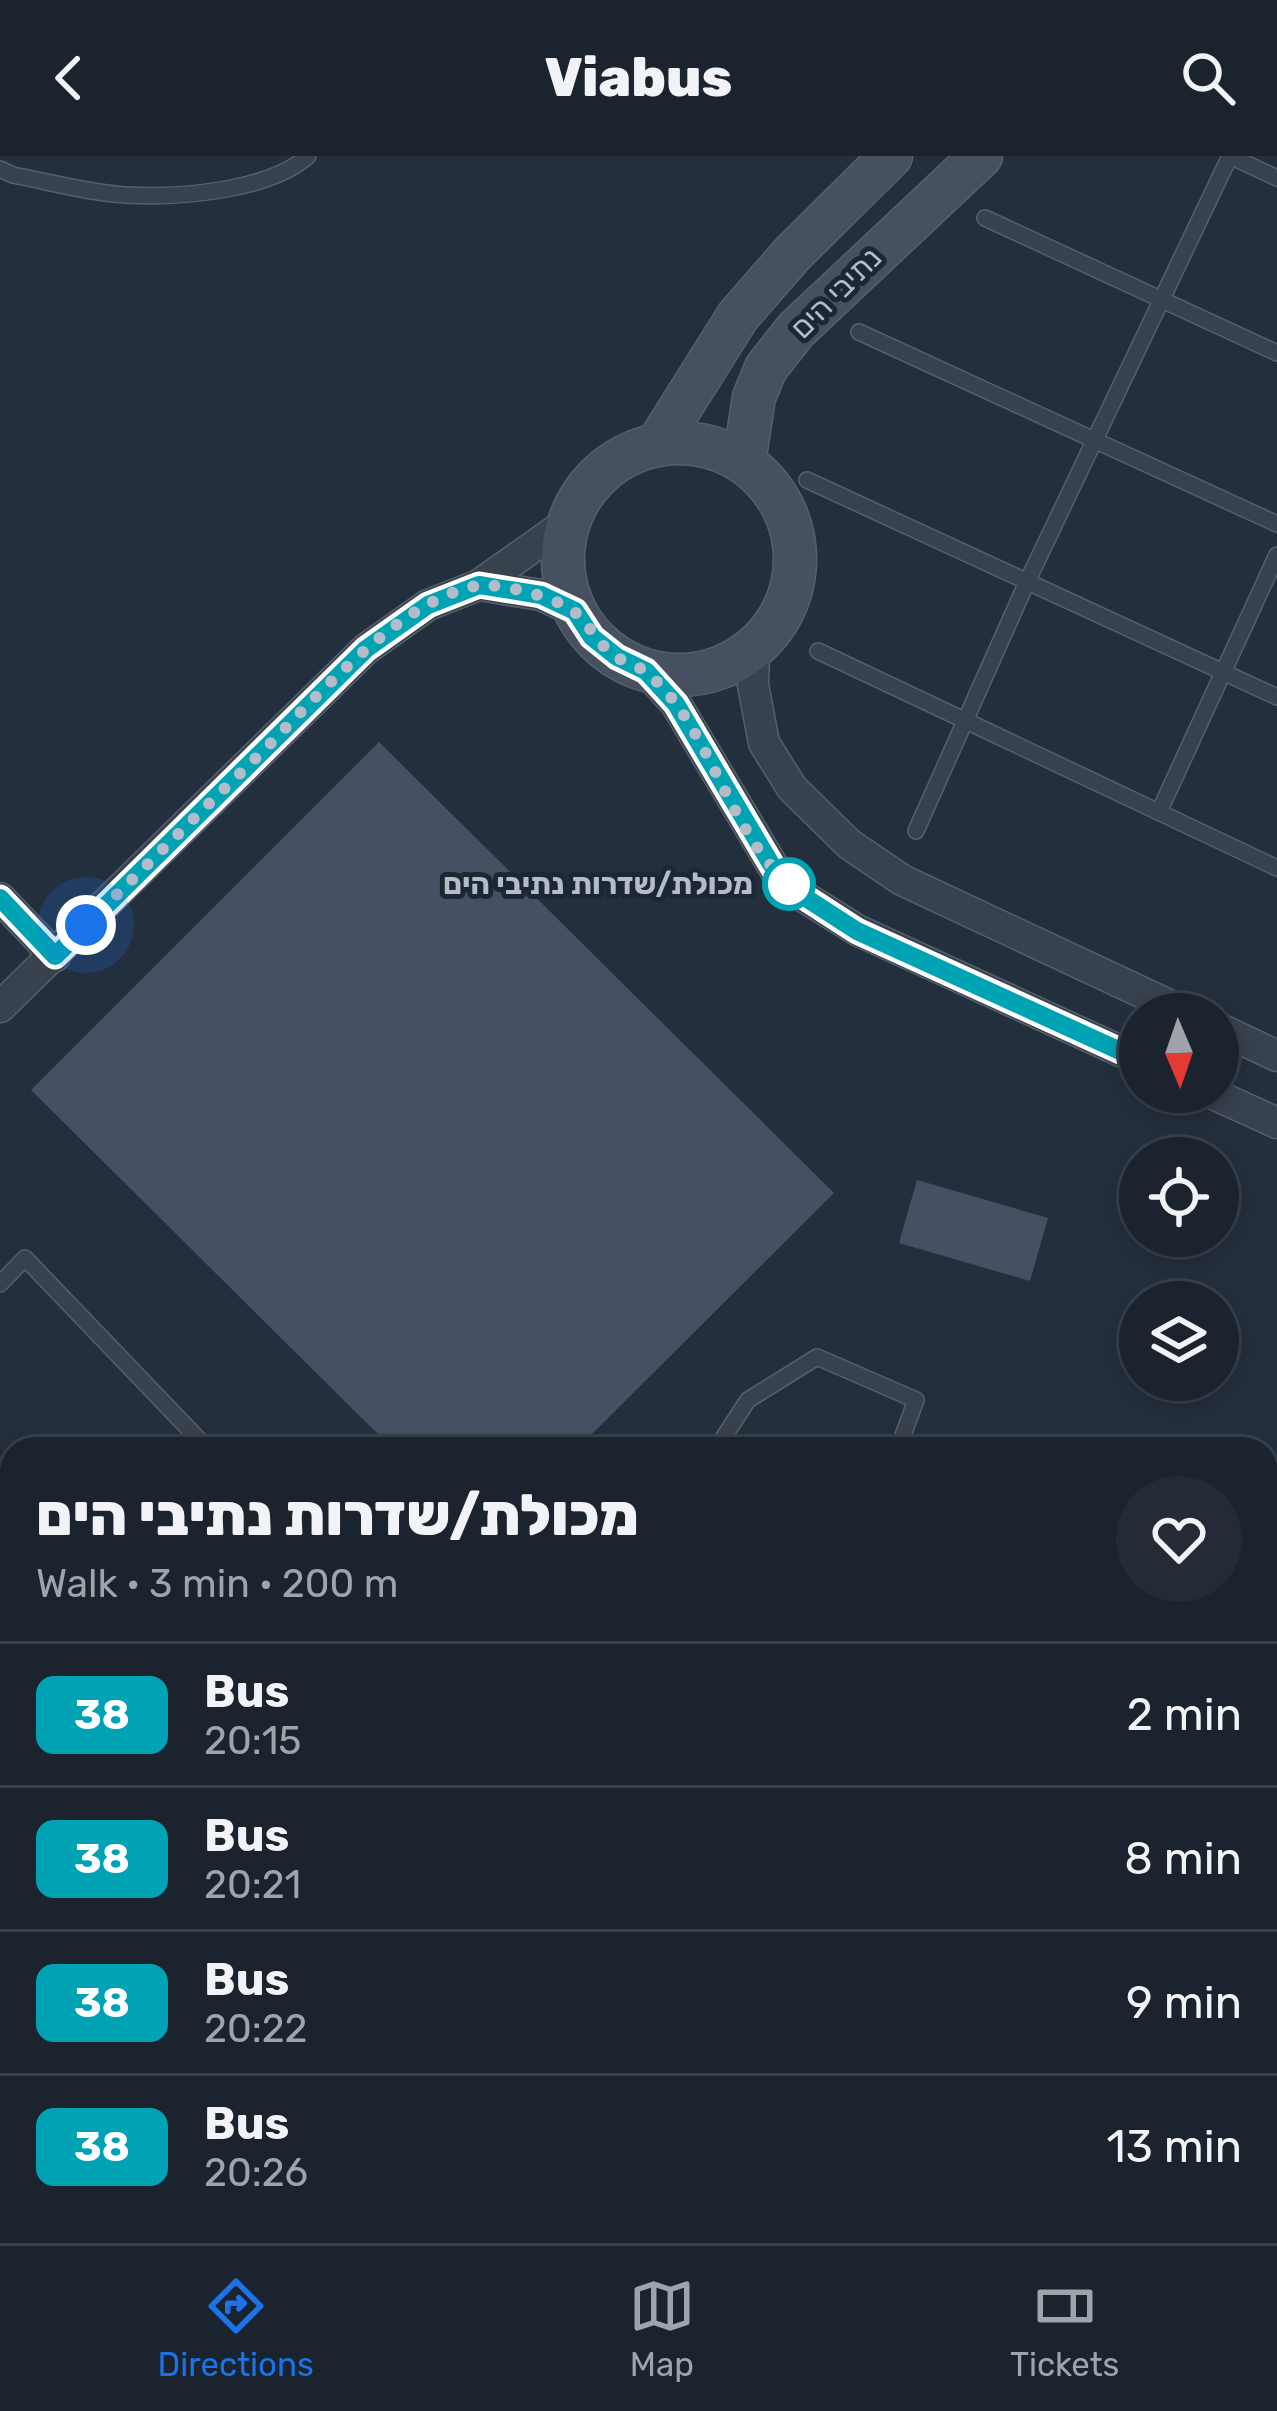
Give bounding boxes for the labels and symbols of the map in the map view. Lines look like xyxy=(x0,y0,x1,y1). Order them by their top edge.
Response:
street label: נתיבי הים xyxy=(783,240,889,346)
marker: מכולת/שדרות נתיבי הים xyxy=(764,859,814,909)
place label: מכולת/שדרות נתיבי הים xyxy=(443,866,753,902)
your location xyxy=(56,895,116,955)
north arrow xyxy=(1119,993,1239,1113)

